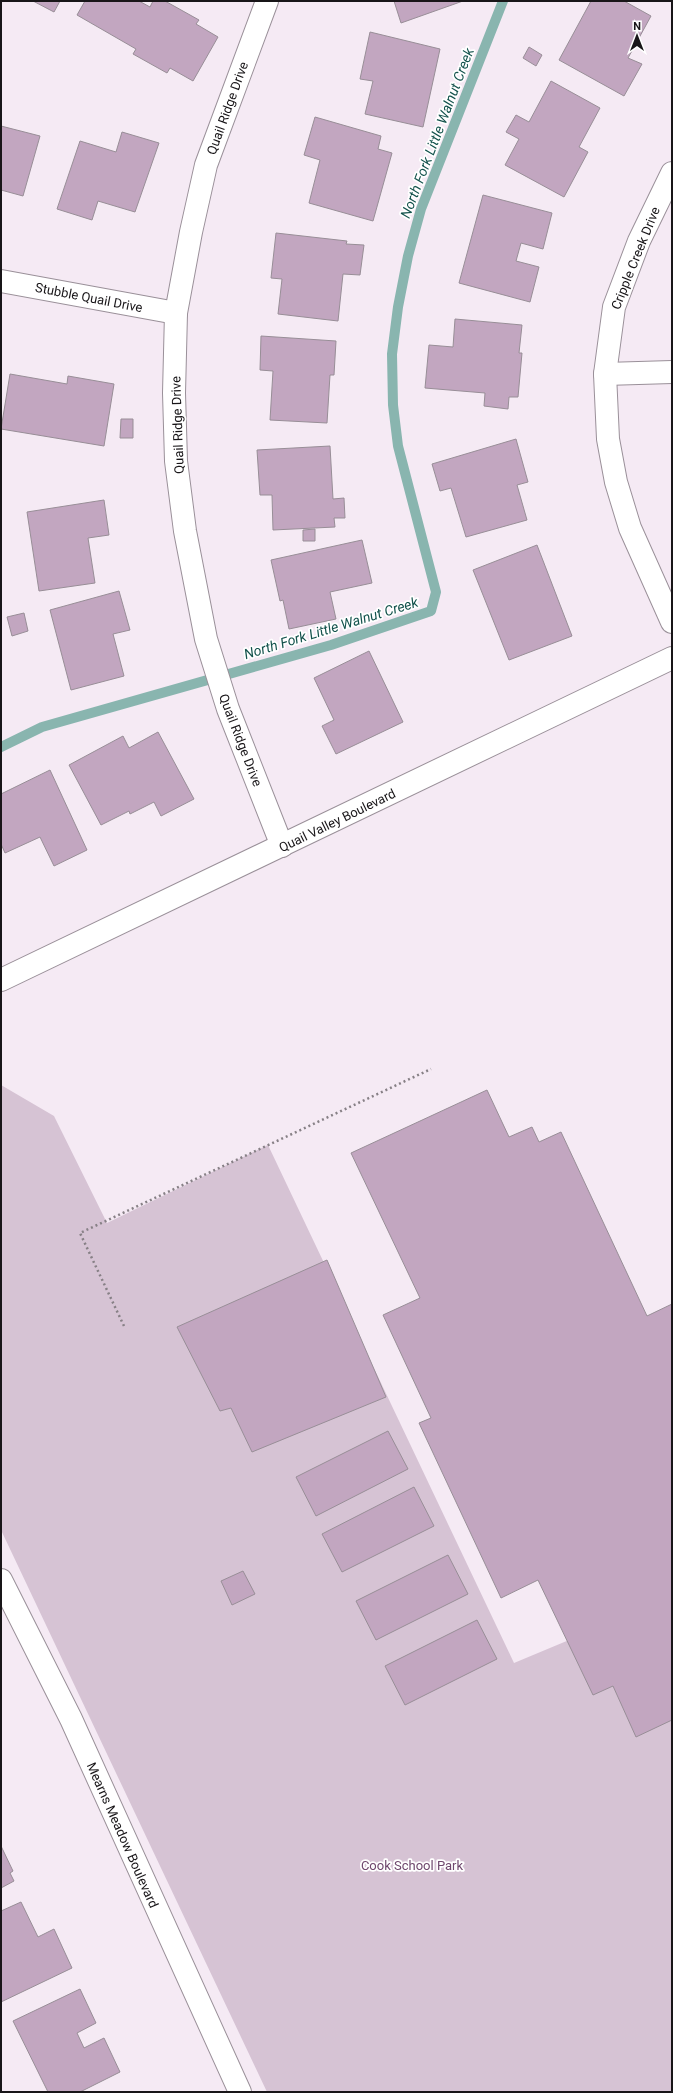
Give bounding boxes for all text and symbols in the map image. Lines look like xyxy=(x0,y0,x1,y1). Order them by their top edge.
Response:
north arrow xyxy=(617,16,657,56)
text: N xyxy=(633,20,641,33)
water label: North Fork Little Walnut Creek xyxy=(397,45,477,220)
street label: Quail Ridge Drive xyxy=(204,60,251,157)
street label: Cripple Creek Drive xyxy=(608,205,663,312)
street label: Stubble Quail Drive xyxy=(34,280,144,315)
street label: Quail Ridge Drive xyxy=(168,376,187,474)
water label: North Fork Little Walnut Creek xyxy=(242,594,421,662)
street label: Quail Ridge Drive xyxy=(216,692,265,789)
street label: Quail Valley Boulevard xyxy=(276,786,398,855)
street label: Mearns Meadow Boulevard xyxy=(84,1760,161,1910)
park label: Cook School Park xyxy=(361,1858,464,1873)

